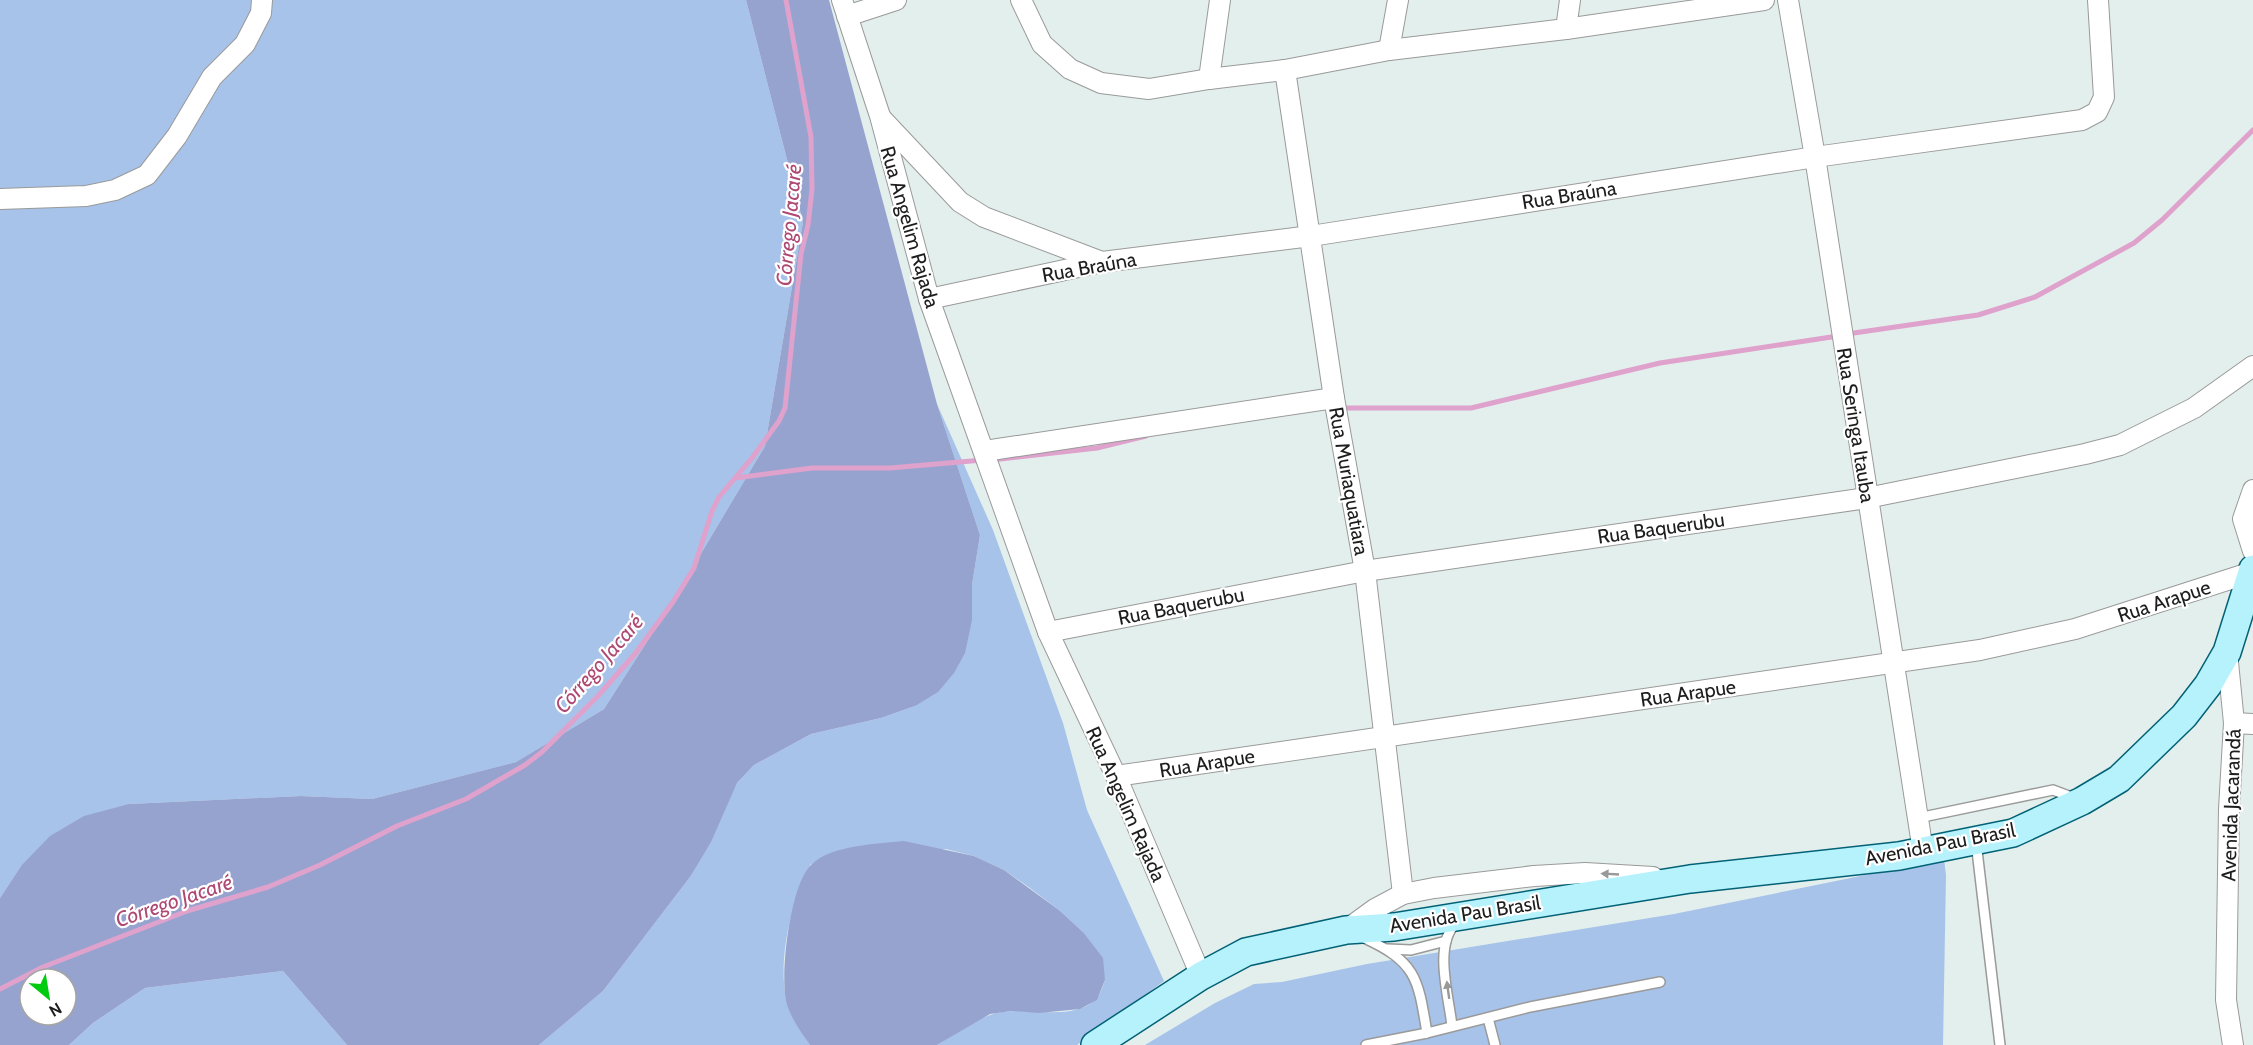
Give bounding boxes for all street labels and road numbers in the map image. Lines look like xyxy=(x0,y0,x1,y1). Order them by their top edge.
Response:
street label: Rua Angelim Rajada xyxy=(875,143,945,311)
street label: Rua Braúna xyxy=(1520,176,1618,214)
street label: Rua Braúna xyxy=(1040,247,1138,287)
street label: Rua Seringa Itauba xyxy=(1832,346,1880,505)
street label: Rua Muriaquatiara xyxy=(1324,405,1374,558)
street label: Rua Baquerubu xyxy=(1596,507,1726,549)
street label: Rua Arapue xyxy=(2114,575,2214,627)
street label: Rua Baquerubu xyxy=(1116,582,1246,630)
street label: Rua Arapue xyxy=(1639,674,1737,712)
street label: Rua Angelim Rajada xyxy=(1081,723,1171,886)
street label: Avenida Jacarandá xyxy=(2216,728,2246,882)
street label: Rua Arapue xyxy=(1158,744,1256,782)
street label: Avenida Pau Brasil xyxy=(1863,818,2018,870)
street label: Avenida Pau Brasil xyxy=(1388,890,1543,938)

